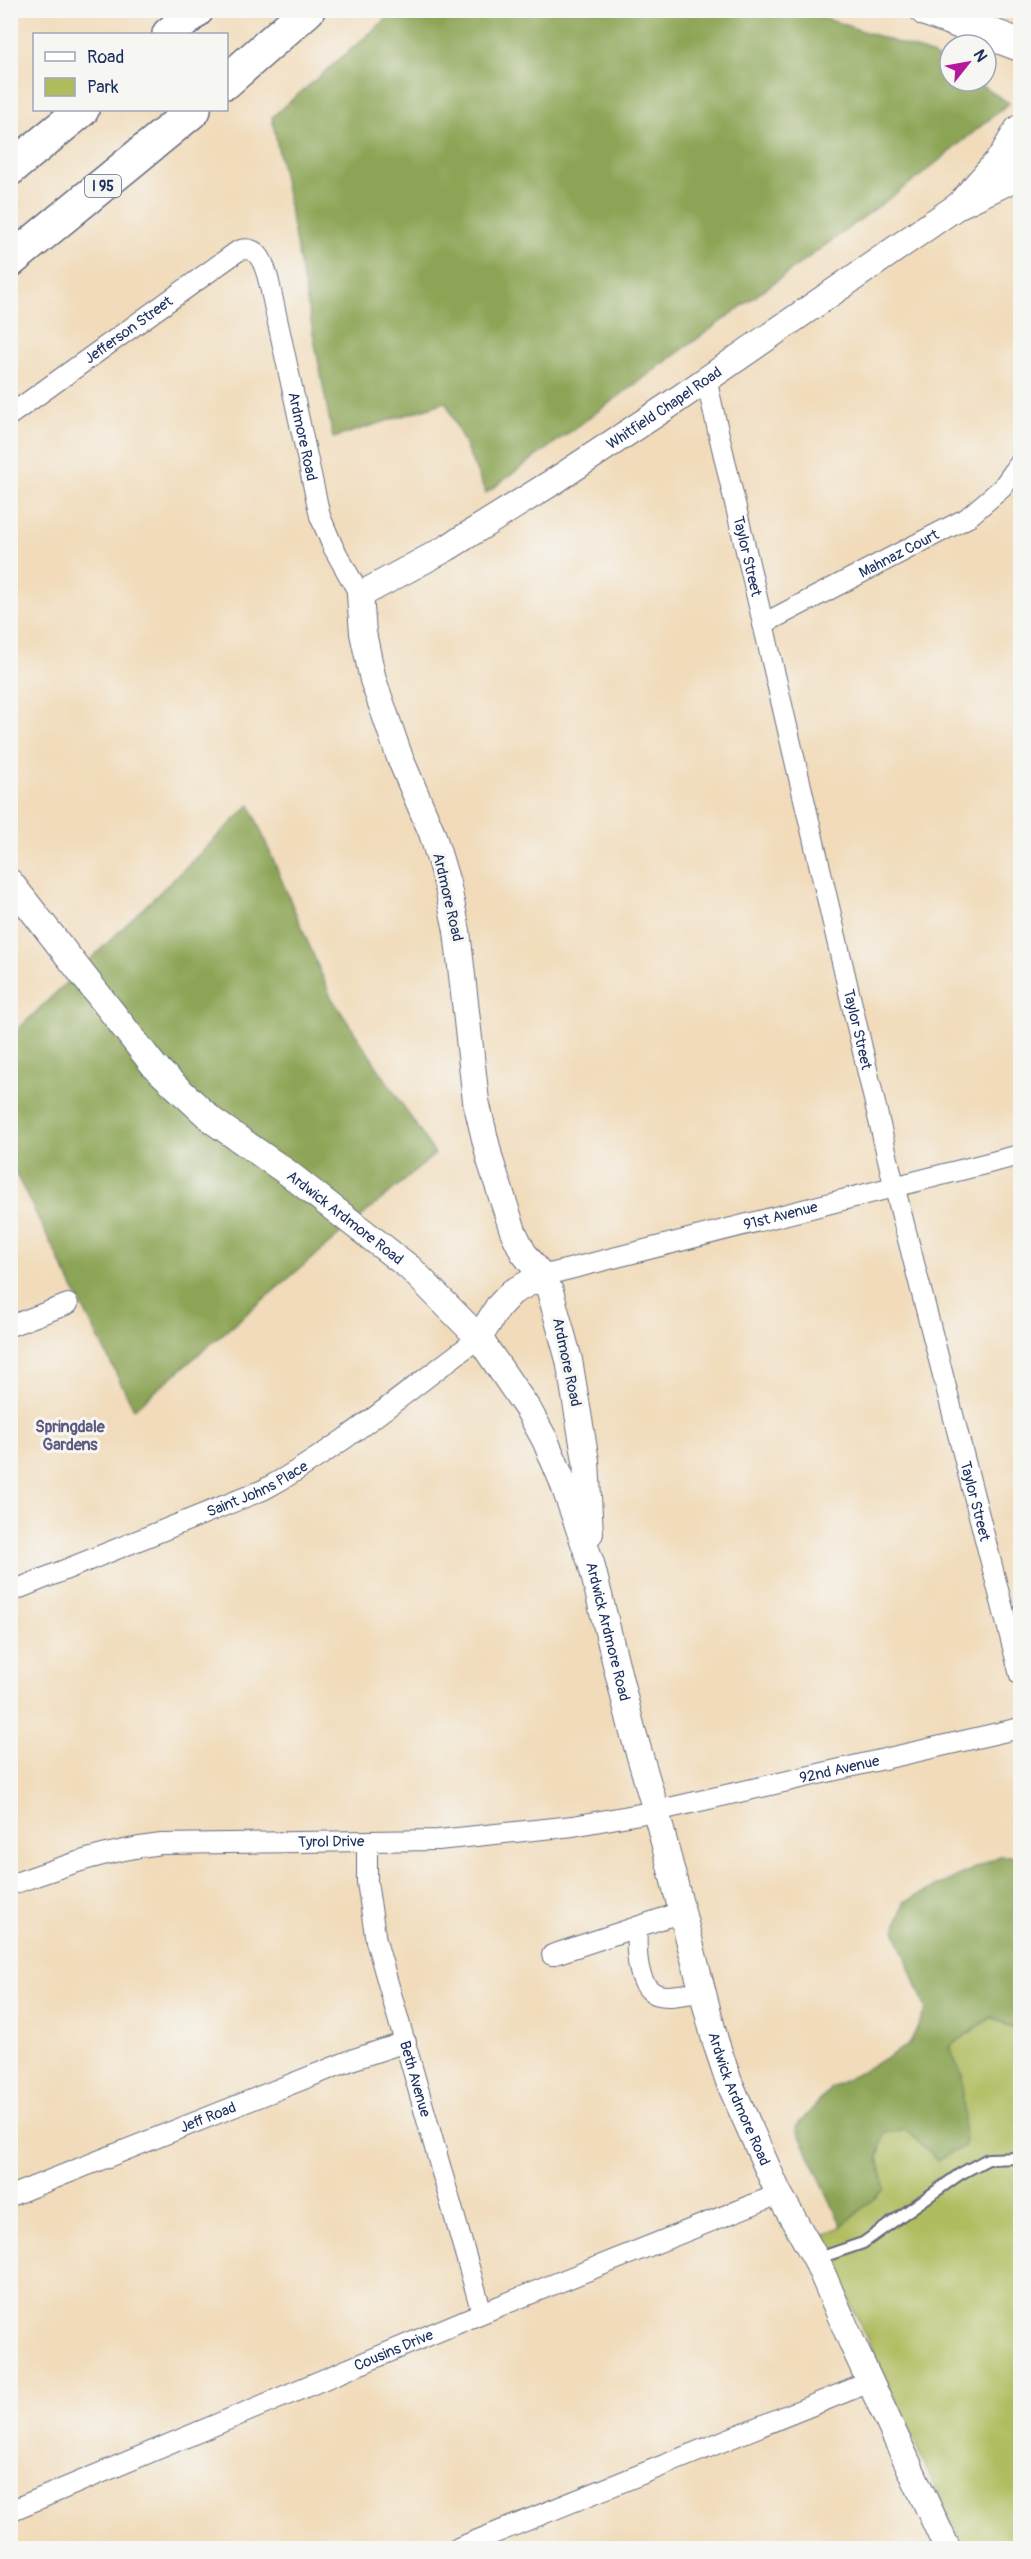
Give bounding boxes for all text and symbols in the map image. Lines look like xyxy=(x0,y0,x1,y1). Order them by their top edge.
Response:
legend xyxy=(33,33,228,111)
north arrow xyxy=(938,33,998,93)
text: Road xyxy=(87,46,124,69)
text: N xyxy=(969,46,991,66)
text: Park xyxy=(87,76,119,99)
road number: I 95 xyxy=(85,175,121,197)
street label: Jefferson Street xyxy=(81,291,177,368)
street label: Whitfield Chapel Road xyxy=(603,363,726,454)
street label: Ardmore Road xyxy=(283,390,321,483)
street label: Taylor Street xyxy=(728,514,766,599)
street label: Mahnaz Court xyxy=(856,525,943,583)
street label: Ardmore Road xyxy=(428,851,467,943)
street label: Taylor Street xyxy=(839,988,876,1073)
street label: Ardwick Ardmore Road xyxy=(283,1167,407,1269)
street label: 91st Avenue xyxy=(742,1197,820,1235)
street label: Ardmore Road xyxy=(548,1316,585,1408)
district label: Springdale Gardens xyxy=(35,1417,106,1455)
street label: Saint Johns Place xyxy=(204,1457,312,1522)
street label: Taylor Street xyxy=(955,1459,994,1544)
street label: Ardwick Ardmore Road xyxy=(581,1560,634,1703)
street label: 92nd Avenue xyxy=(798,1751,882,1788)
street label: Tyrol Drive xyxy=(298,1832,365,1852)
street label: Ardwick Ardmore Road xyxy=(703,2030,774,2169)
street label: Beth Avenue xyxy=(395,2039,435,2120)
street label: Jeff Road xyxy=(177,2098,239,2137)
street label: Cousins Drive xyxy=(351,2325,437,2376)

